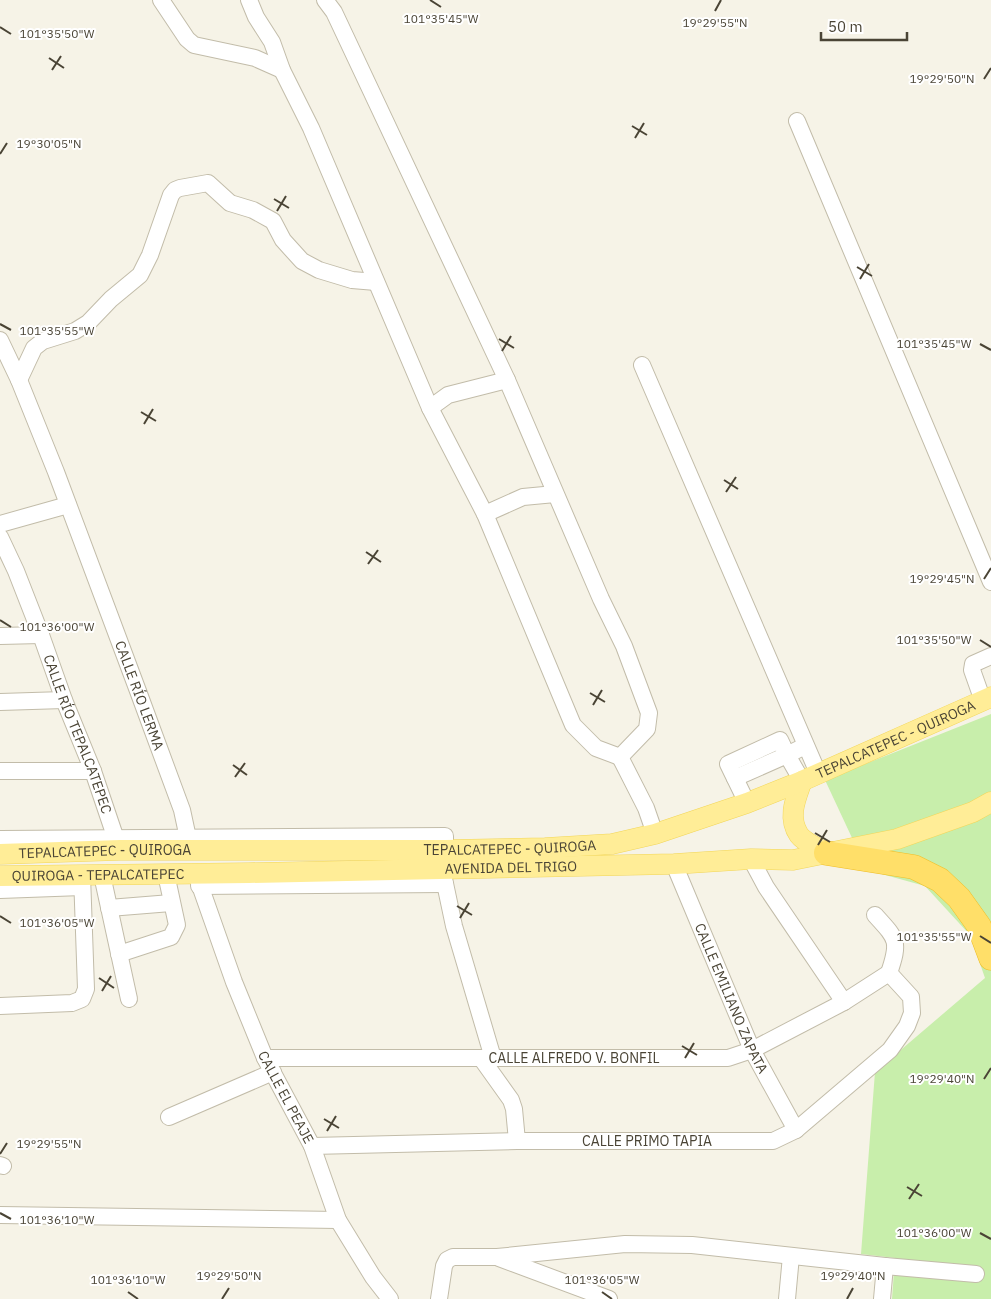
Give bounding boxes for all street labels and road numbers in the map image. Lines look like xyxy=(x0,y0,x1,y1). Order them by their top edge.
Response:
street label: CALLE RÍO LERMA xyxy=(111,638,168,753)
street label: CALLE RÍO TEPALCATEPEC xyxy=(40,652,116,816)
street label: TEPALCATEPEC - QUIROGA xyxy=(813,696,978,783)
street label: TEPALCATEPEC - QUIROGA xyxy=(424,836,597,859)
street label: TEPALCATEPEC - QUIROGA xyxy=(18,841,191,862)
street label: AVENIDA DEL TRIGO xyxy=(445,857,577,878)
street label: QUIROGA - TEPALCATEPEC xyxy=(12,865,185,885)
street label: CALLE EMILIANO ZAPATA xyxy=(691,920,772,1077)
street label: CALLE EL PEAJE xyxy=(254,1048,318,1147)
street label: CALLE ALFREDO V. BONFIL xyxy=(488,1049,660,1067)
street label: CALLE PRIMO TAPIA xyxy=(582,1132,712,1150)

